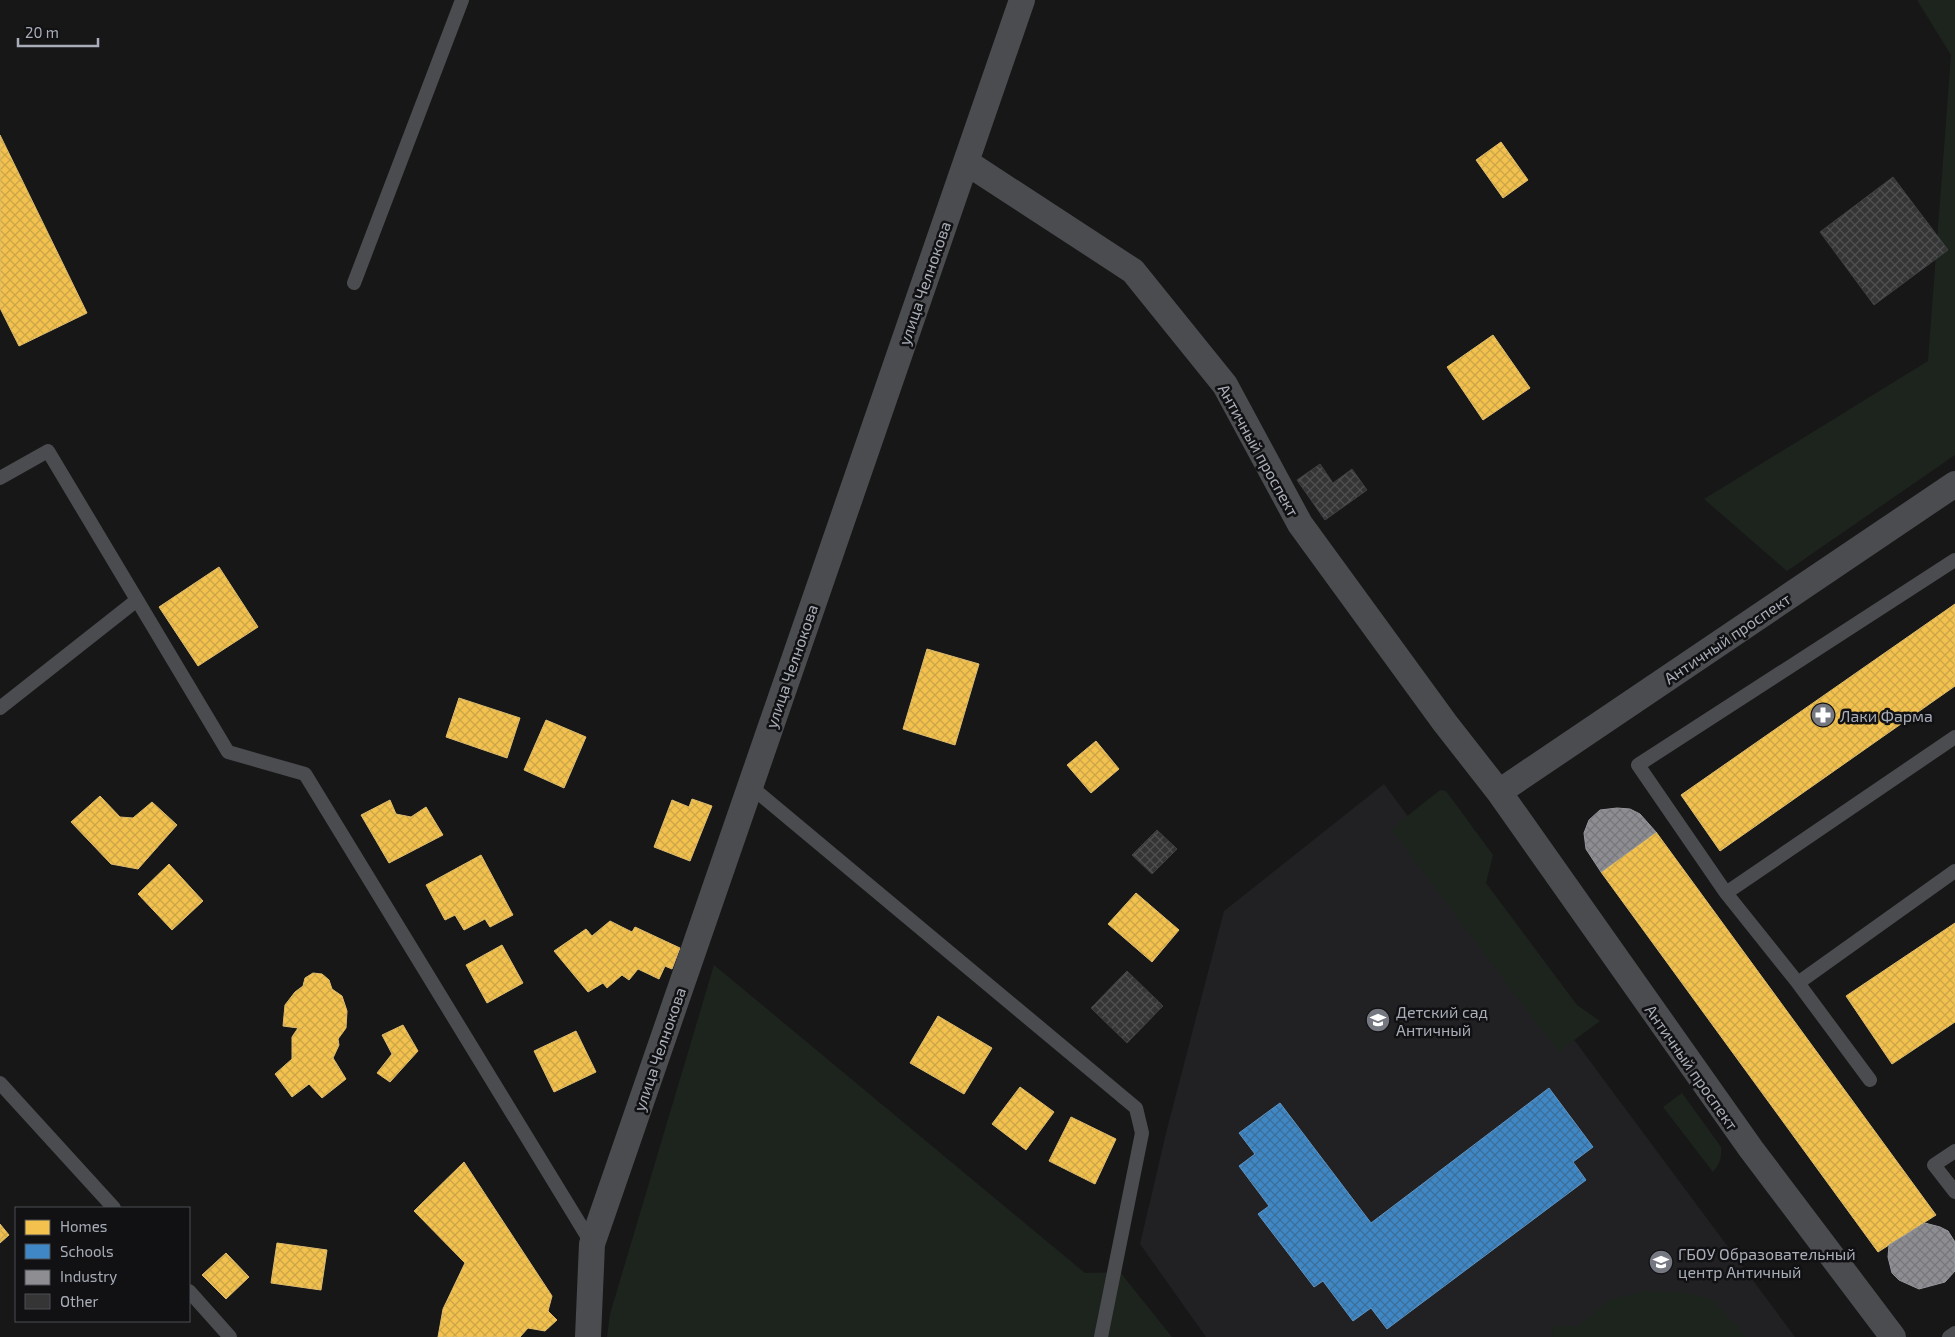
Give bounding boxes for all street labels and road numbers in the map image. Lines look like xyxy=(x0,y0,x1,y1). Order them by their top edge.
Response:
street label: улица Челнокова xyxy=(894,219,955,348)
street label: Античный проспект xyxy=(1215,380,1303,520)
street label: Античный проспект xyxy=(1660,588,1794,687)
street label: улица Челнокова xyxy=(761,602,822,731)
street label: улица Челнокова xyxy=(629,985,690,1114)
street label: Античный проспект xyxy=(1642,1001,1742,1133)

